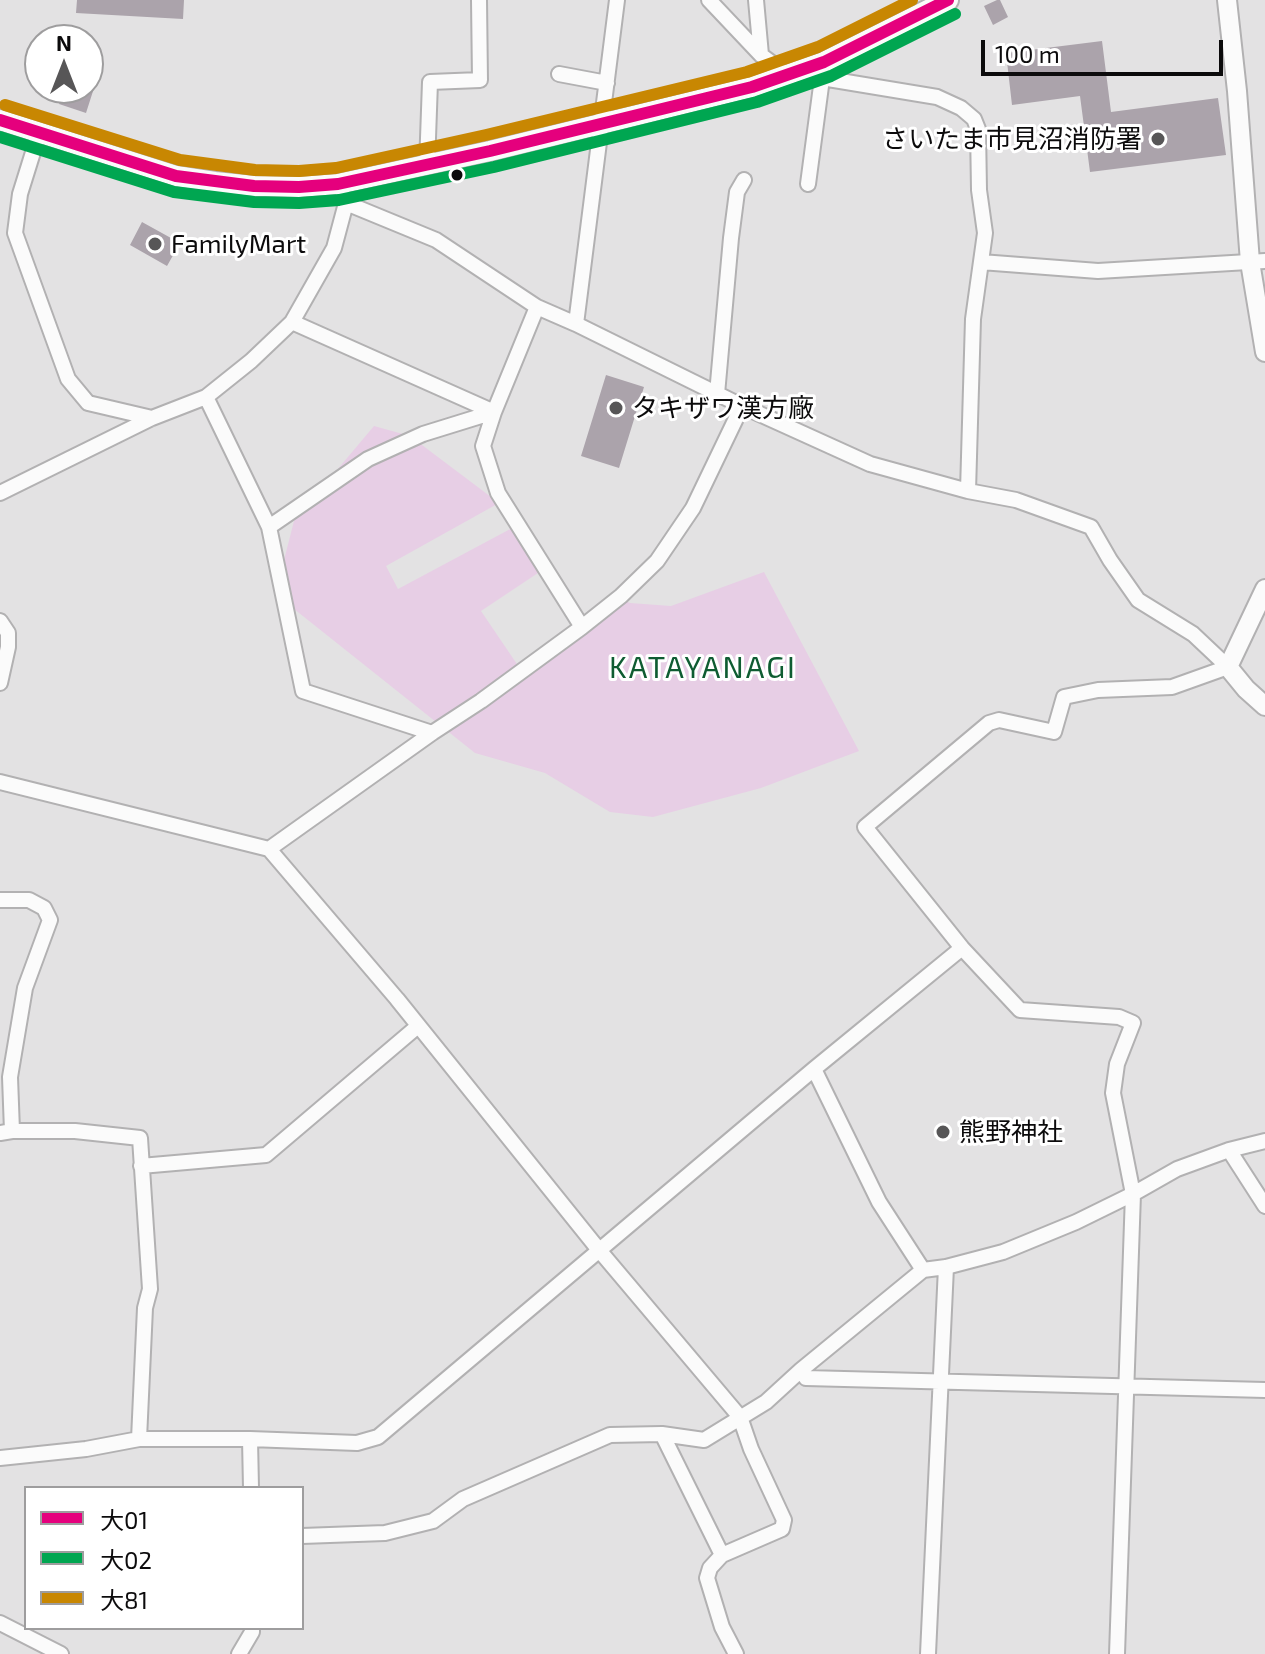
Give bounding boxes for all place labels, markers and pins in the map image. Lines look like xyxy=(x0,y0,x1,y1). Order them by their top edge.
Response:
place label: さいたま市見沼消防署 xyxy=(882,123,1142,155)
marker: さいたま市見沼消防署 xyxy=(1149,130,1167,148)
unlabelled marker xyxy=(449,167,465,183)
place label: FamilyMart xyxy=(171,228,306,260)
marker: FamilyMart xyxy=(146,235,164,253)
place label: タキザワ漢方廠 xyxy=(632,392,814,424)
marker: タキザワ漢方廠 xyxy=(607,399,625,417)
place label: 熊野神社 xyxy=(959,1116,1063,1148)
marker: 熊野神社 xyxy=(934,1123,952,1141)

